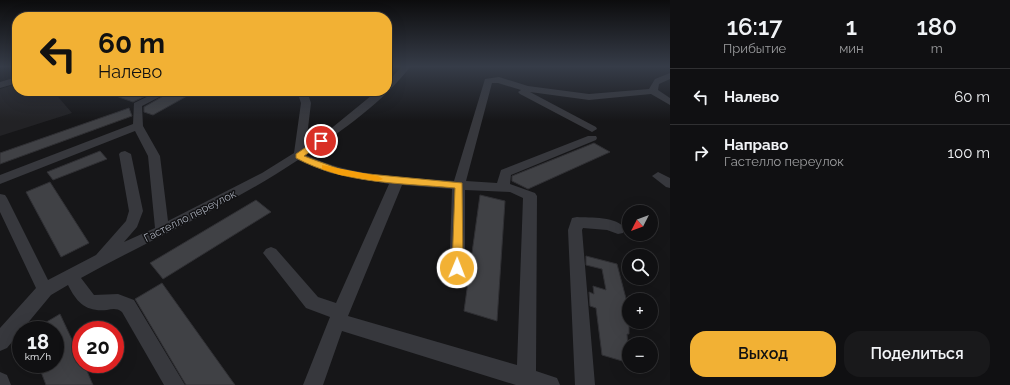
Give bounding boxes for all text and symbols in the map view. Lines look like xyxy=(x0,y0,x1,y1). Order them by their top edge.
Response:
text: 16:17 xyxy=(727,12,782,41)
text: 1 xyxy=(846,12,857,41)
text: 180 xyxy=(917,12,957,41)
text: 60 m xyxy=(98,27,165,60)
icon: left xyxy=(32,28,84,80)
text: Прибытие xyxy=(723,41,786,56)
text: мин xyxy=(839,41,864,56)
text: m xyxy=(931,41,943,56)
text: Налево xyxy=(98,61,162,82)
icon: left xyxy=(690,86,712,108)
text: Налево xyxy=(724,88,779,106)
text: 60 m xyxy=(954,88,990,106)
pin xyxy=(304,124,338,158)
icon: arrive xyxy=(310,130,332,152)
text: Направо xyxy=(724,136,788,154)
icon: right xyxy=(690,142,712,164)
text: 100 m xyxy=(948,144,990,162)
text: Гастелло переулок xyxy=(724,154,844,169)
street label: Гастелло переулок xyxy=(142,187,238,245)
north arrow xyxy=(622,205,658,241)
map controls xyxy=(622,205,658,373)
position arrow xyxy=(436,247,478,289)
button: search xyxy=(622,249,658,285)
button: + xyxy=(622,293,658,329)
speed limit sign: 20 xyxy=(72,321,124,373)
text: 18 xyxy=(27,330,49,354)
button: Выход xyxy=(690,331,836,377)
button: Поделиться xyxy=(844,331,990,377)
button: − xyxy=(622,337,658,373)
text: km/h xyxy=(25,351,51,362)

